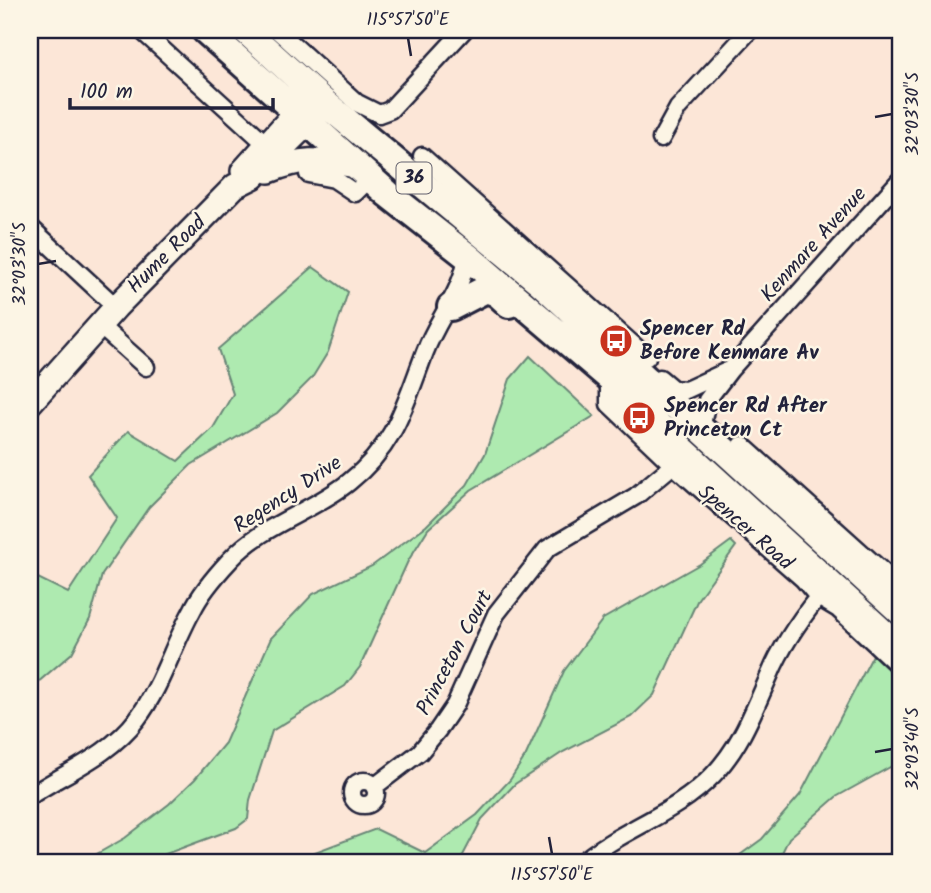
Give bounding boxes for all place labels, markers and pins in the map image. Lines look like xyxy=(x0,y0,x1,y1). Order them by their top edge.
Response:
place label: Spencer Rd Before Kenmare Av xyxy=(640,313,820,370)
bus stop icon: Spencer Rd Before Kenmare Av xyxy=(597,322,635,360)
place label: Spencer Rd After Princeton Ct xyxy=(664,390,828,447)
bus stop icon: Spencer Rd After Princeton Ct xyxy=(620,399,658,437)

